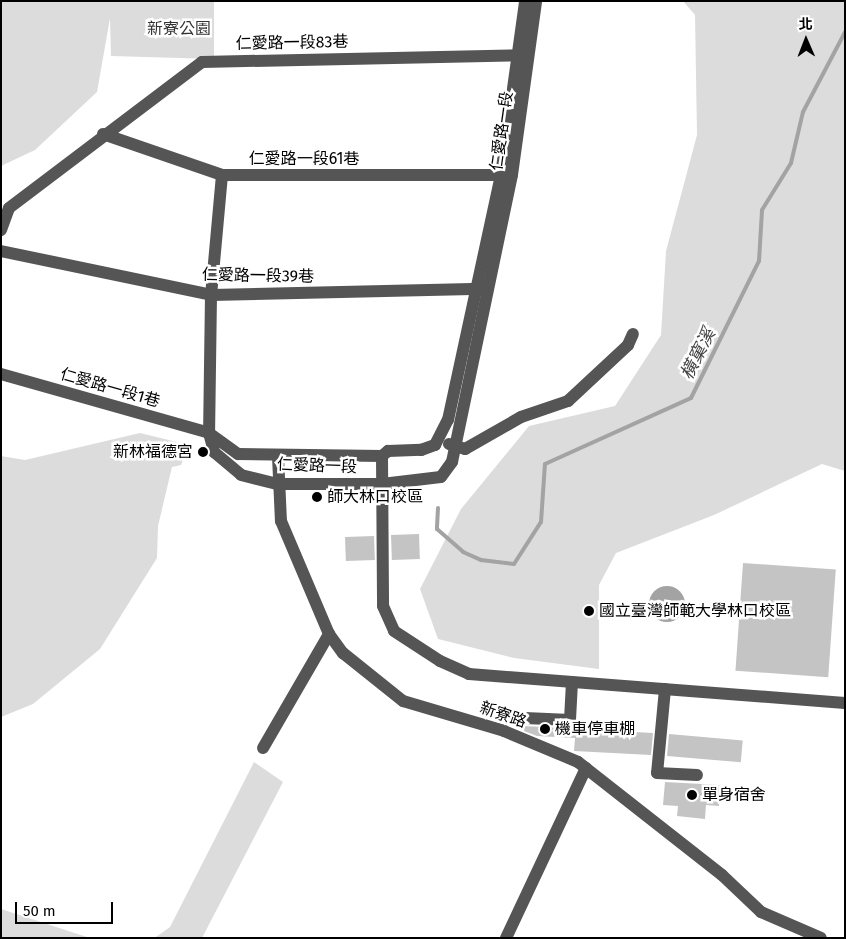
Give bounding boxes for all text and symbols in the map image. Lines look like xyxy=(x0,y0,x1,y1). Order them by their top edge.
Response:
north arrow xyxy=(781,15,831,65)
text: 北 xyxy=(799,16,813,33)
park label: 新寮公園 xyxy=(147,19,211,39)
street label: 仁愛路一段83巷 xyxy=(235,32,349,54)
street label: 仁愛路一段 xyxy=(487,90,517,172)
street label: 仁愛路一段61巷 xyxy=(249,149,359,169)
street label: 仁愛路一段39巷 xyxy=(202,265,314,287)
water label: 橫窠溪 xyxy=(676,325,720,383)
street label: 仁愛路一段1巷 xyxy=(58,365,162,411)
place label: 新林福德宮 xyxy=(113,442,193,462)
marker: 新林福德宮 xyxy=(197,446,209,458)
street label: 仁愛路一段 xyxy=(277,455,357,477)
place label: 師大林口校區 xyxy=(327,487,423,507)
marker: 師大林口校區 xyxy=(311,491,323,503)
place label: 國立臺灣師範大學林口校區 xyxy=(599,601,791,621)
marker: 國立臺灣師範大學林口校區 xyxy=(583,605,595,617)
street label: 新寮路 xyxy=(477,698,529,732)
place label: 機車停車棚 xyxy=(555,719,635,739)
marker: 機車停車棚 xyxy=(539,723,551,735)
place label: 單身宿舍 xyxy=(702,785,766,805)
marker: 單身宿舍 xyxy=(686,789,698,801)
scale bar xyxy=(18,892,115,924)
text: 50 m xyxy=(23,902,56,920)

